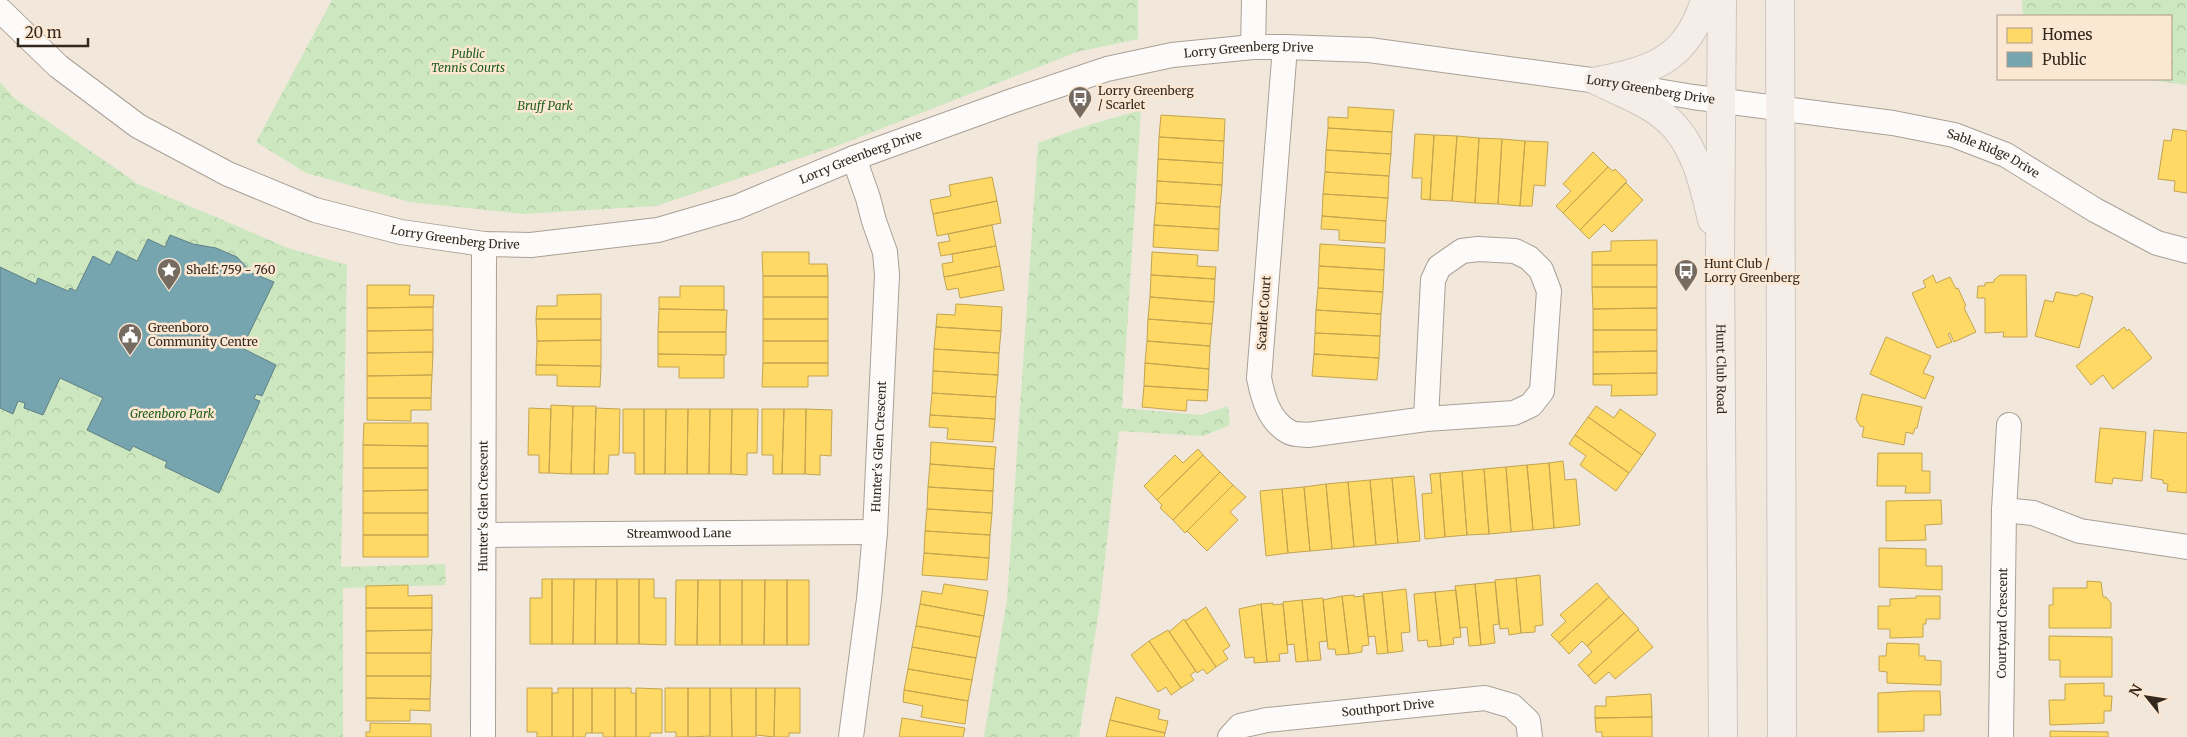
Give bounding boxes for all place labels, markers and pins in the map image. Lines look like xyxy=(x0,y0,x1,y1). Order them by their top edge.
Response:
place label: Lorry Greenberg / Scarlet xyxy=(1098,83,1194,112)
bus stop icon: Lorry Greenberg / Scarlet xyxy=(1067,85,1093,119)
place label: Hunt Club / Lorry Greenberg xyxy=(1704,256,1800,285)
place icon: Shelf: 759 - 760 xyxy=(156,257,182,291)
bus stop icon: Hunt Club / Lorry Greenberg xyxy=(1673,258,1699,292)
place label: Shelf: 759 - 760 xyxy=(186,262,276,277)
place label: Greenboro Community Centre xyxy=(148,320,258,349)
public building icon: Greenboro Community Centre xyxy=(117,322,143,356)

